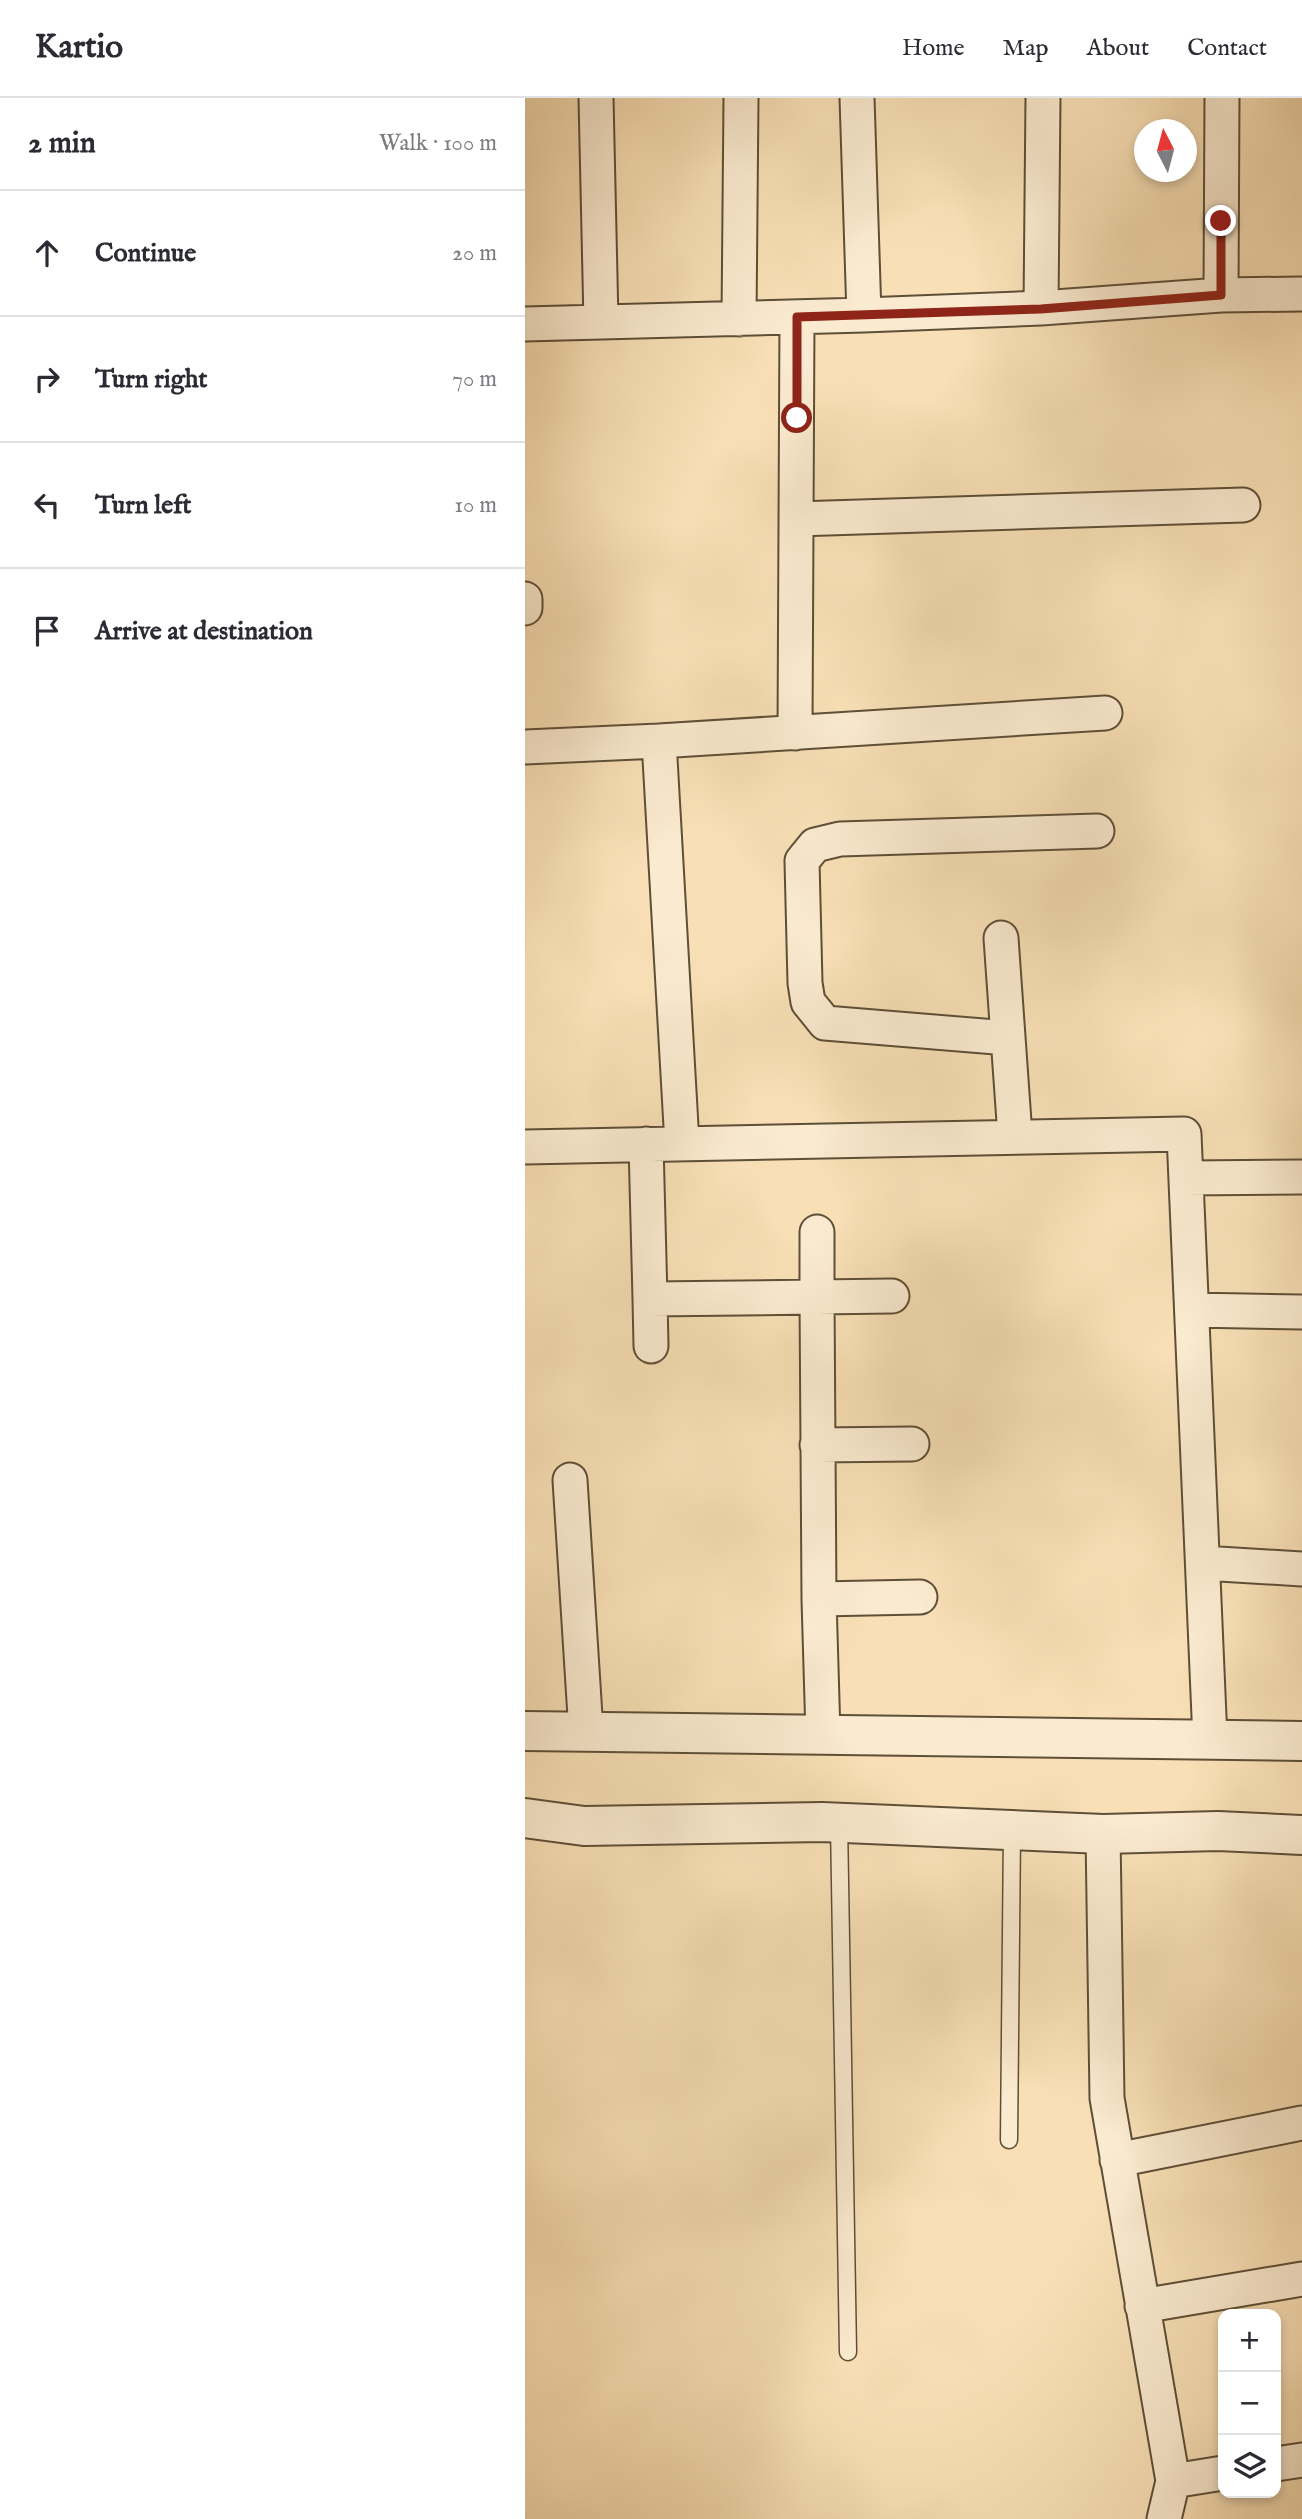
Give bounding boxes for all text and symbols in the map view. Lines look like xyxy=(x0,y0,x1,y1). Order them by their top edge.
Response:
text: Kartio xyxy=(35,27,123,69)
text: Home xyxy=(902,33,965,64)
text: Map xyxy=(1003,33,1049,64)
text: About xyxy=(1087,33,1149,64)
text: Contact xyxy=(1187,33,1267,64)
north arrow xyxy=(1134,119,1197,182)
text: 2 min xyxy=(28,125,96,163)
text: Walk · 100 m xyxy=(379,129,497,158)
route end xyxy=(1205,205,1236,236)
icon: ahead xyxy=(28,234,66,272)
text: Continue xyxy=(95,237,196,270)
text: 20 m xyxy=(452,239,497,268)
icon: right xyxy=(28,360,66,398)
text: Turn right xyxy=(95,363,208,396)
text: 70 m xyxy=(452,365,497,394)
route start xyxy=(781,402,812,433)
icon: left xyxy=(28,486,66,524)
text: Turn left xyxy=(95,489,192,522)
text: 10 m xyxy=(454,491,497,520)
icon: arrive xyxy=(28,612,66,650)
text: Arrive at destination xyxy=(95,615,313,648)
map controls xyxy=(1218,2309,1281,2498)
button: + xyxy=(1218,2309,1281,2372)
button: − xyxy=(1218,2372,1281,2435)
button: layers xyxy=(1218,2435,1281,2498)

